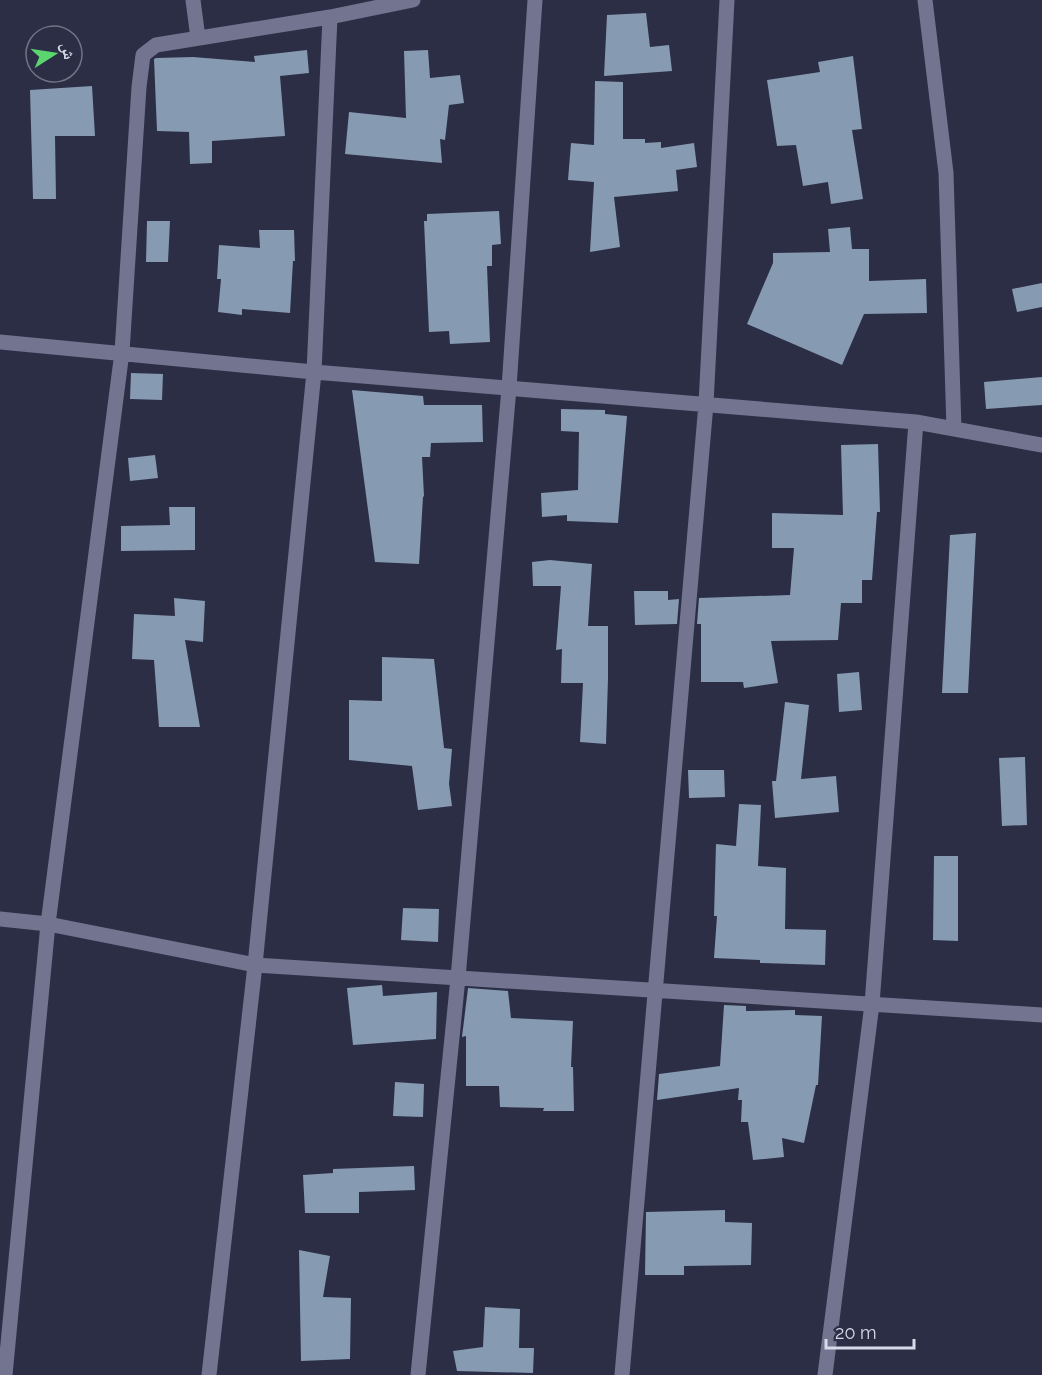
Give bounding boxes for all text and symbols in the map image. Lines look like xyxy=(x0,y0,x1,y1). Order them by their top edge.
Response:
north arrow xyxy=(24,24,84,84)
text: ش xyxy=(57,41,79,61)
scale bar xyxy=(826,1312,914,1350)
text: 20 m xyxy=(835,1322,877,1343)

